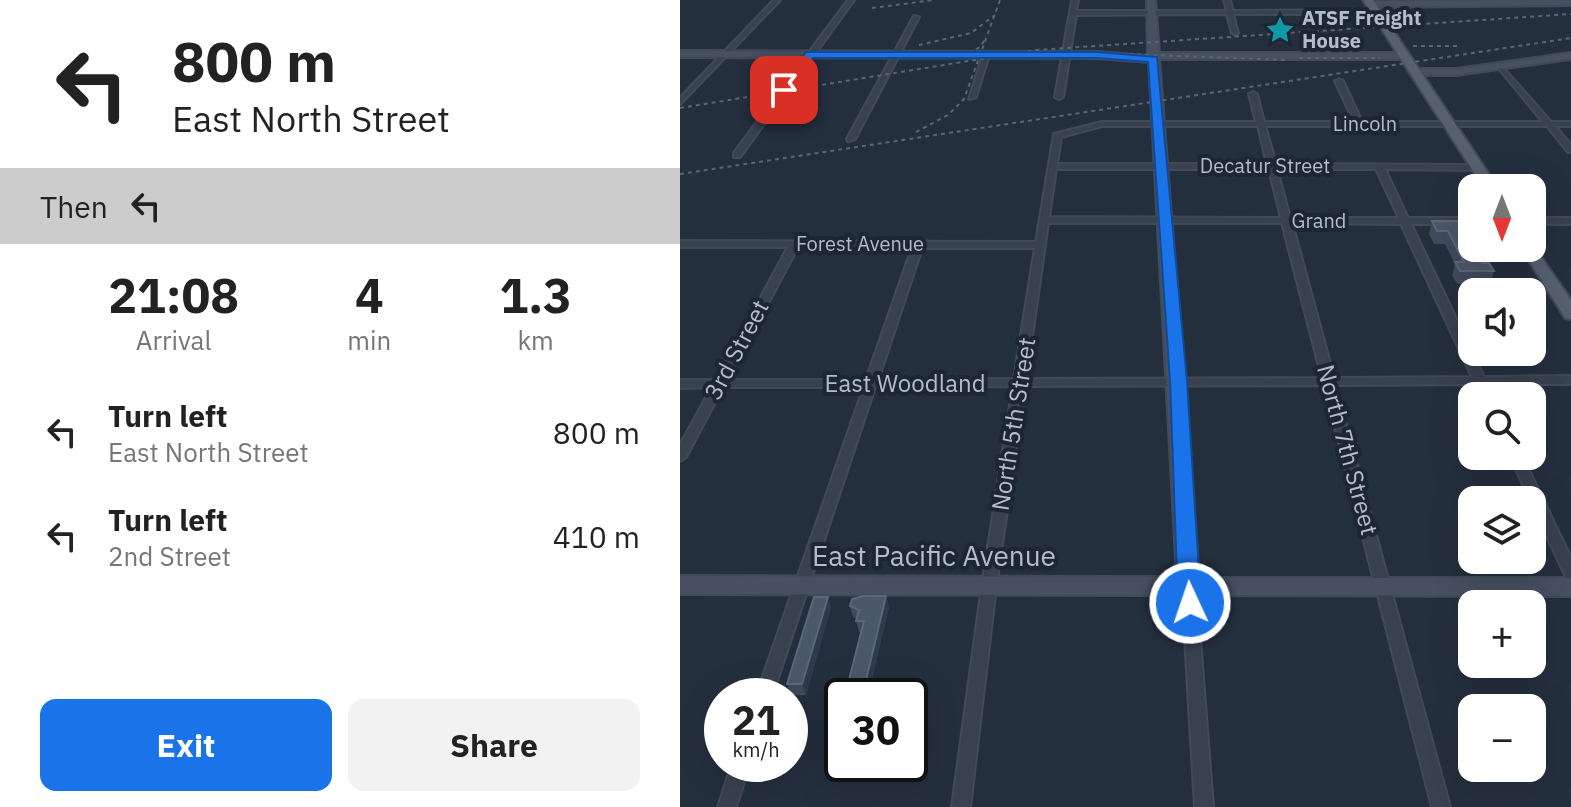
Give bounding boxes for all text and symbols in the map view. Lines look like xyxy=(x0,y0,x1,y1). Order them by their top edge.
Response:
place label: ATSF Freight House xyxy=(1302,4,1421,54)
place icon: ATSF Freight House xyxy=(1265,15,1295,45)
text: 800 m xyxy=(172,25,336,97)
icon: left xyxy=(40,32,144,136)
pin xyxy=(750,56,818,124)
icon: arrive xyxy=(762,68,806,112)
text: East North Street xyxy=(172,95,450,142)
street label: Lincoln xyxy=(1333,110,1397,137)
street label: Decatur Street xyxy=(1200,152,1330,179)
north arrow xyxy=(1458,174,1546,262)
map controls xyxy=(1458,174,1546,782)
icon: left xyxy=(124,184,168,228)
text: Then xyxy=(40,187,108,226)
street label: Grand xyxy=(1292,207,1346,234)
street label: Forest Avenue xyxy=(796,230,924,257)
text: 21:08 xyxy=(108,264,239,326)
text: 4 xyxy=(355,264,384,326)
text: 1.3 xyxy=(499,264,572,326)
button: sound xyxy=(1458,278,1546,366)
street label: 3rd Street xyxy=(697,294,776,405)
text: Arrival xyxy=(136,323,212,357)
text: min xyxy=(347,323,391,357)
text: km xyxy=(517,323,554,357)
street label: North 5th Street xyxy=(984,335,1043,513)
street label: North 7th Street xyxy=(1310,361,1386,538)
street label: East Woodland xyxy=(824,367,986,399)
button: search xyxy=(1458,382,1546,470)
text: Turn left xyxy=(108,396,227,435)
icon: left xyxy=(40,410,84,454)
text: 800 m xyxy=(553,413,640,452)
text: East North Street xyxy=(108,435,309,469)
button: layers xyxy=(1458,486,1546,574)
text: Turn left xyxy=(108,500,227,539)
icon: left xyxy=(40,514,84,558)
text: 410 m xyxy=(553,517,640,556)
street label: East Pacific Avenue xyxy=(812,537,1056,574)
text: 2nd Street xyxy=(108,539,231,573)
position arrow xyxy=(1148,561,1232,645)
button: + xyxy=(1458,590,1546,678)
speed limit sign: 30 xyxy=(824,678,928,782)
text: 21 xyxy=(732,694,780,746)
button: − xyxy=(1458,694,1546,782)
button: Exit xyxy=(40,699,332,791)
button: Share xyxy=(348,699,640,791)
text: km/h xyxy=(732,736,780,763)

